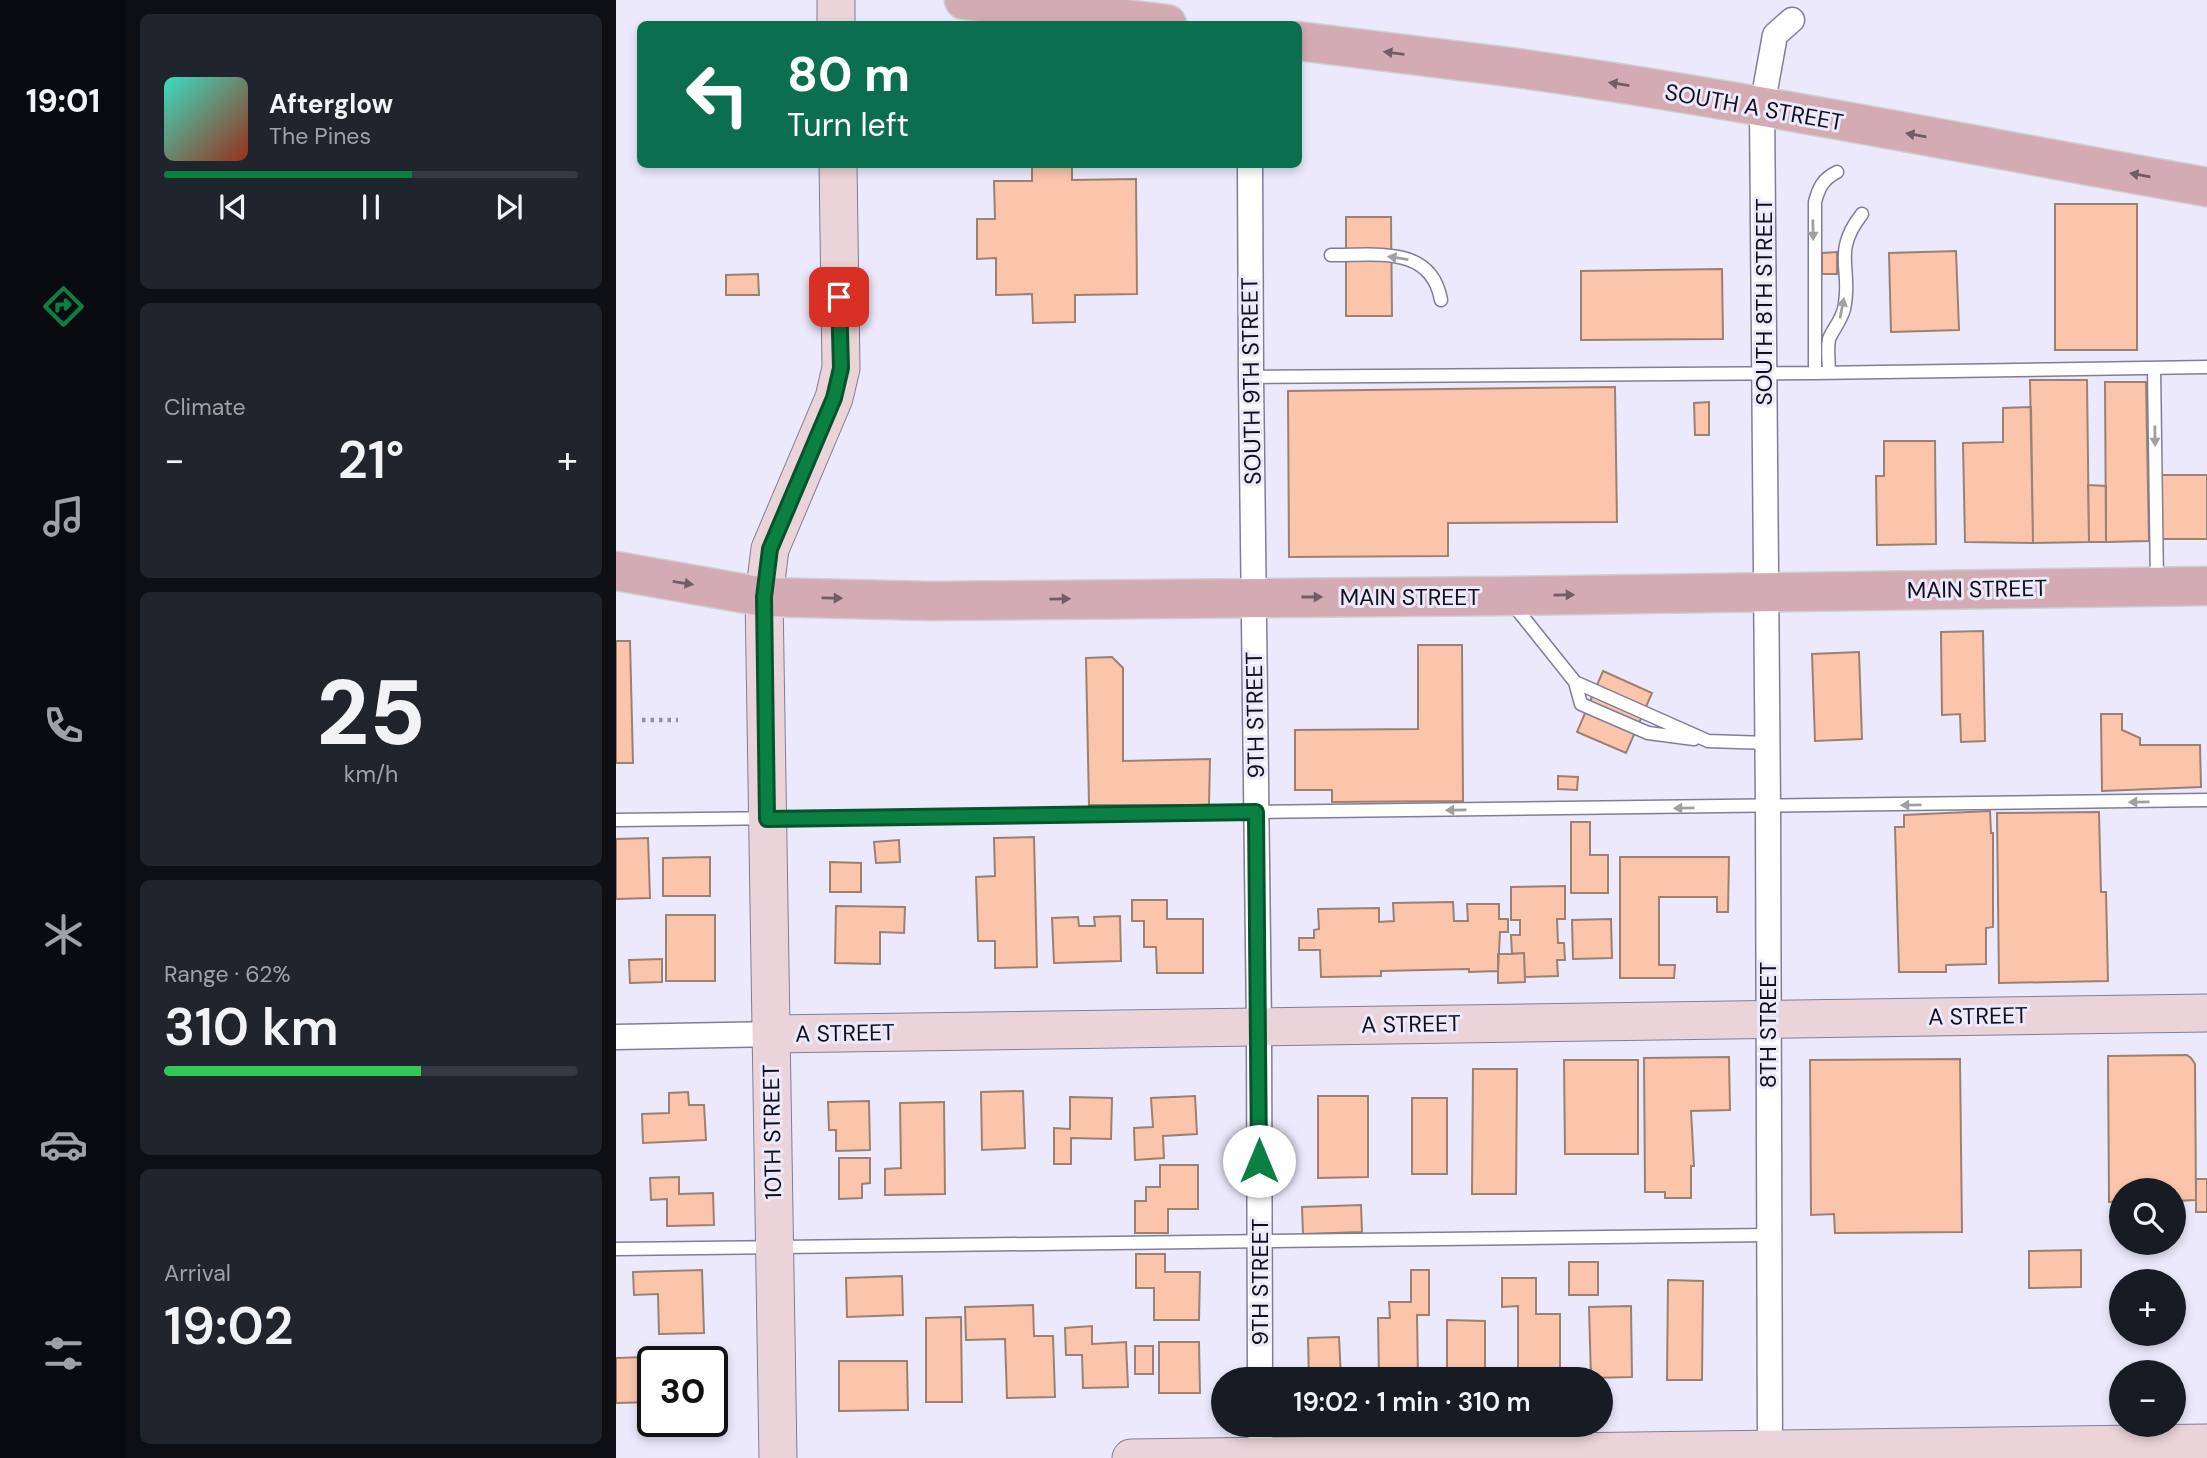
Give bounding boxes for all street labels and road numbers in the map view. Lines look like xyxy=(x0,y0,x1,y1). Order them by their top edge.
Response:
street label: SOUTH A STREET xyxy=(1662,77,1846,137)
street label: SOUTH 8TH STREET xyxy=(1749,198,1779,406)
street label: SOUTH 9TH STREET xyxy=(1234,277,1268,485)
street label: MAIN STREET xyxy=(1907,573,2048,605)
street label: MAIN STREET xyxy=(1340,582,1480,612)
street label: 9TH STREET xyxy=(1239,651,1271,779)
street label: 8TH STREET xyxy=(1753,962,1783,1088)
street label: A STREET xyxy=(1928,1000,2028,1032)
street label: A STREET xyxy=(1361,1008,1461,1040)
street label: A STREET xyxy=(795,1017,895,1049)
street label: 10TH STREET xyxy=(756,1064,788,1200)
street label: 9TH STREET xyxy=(1245,1219,1275,1345)

